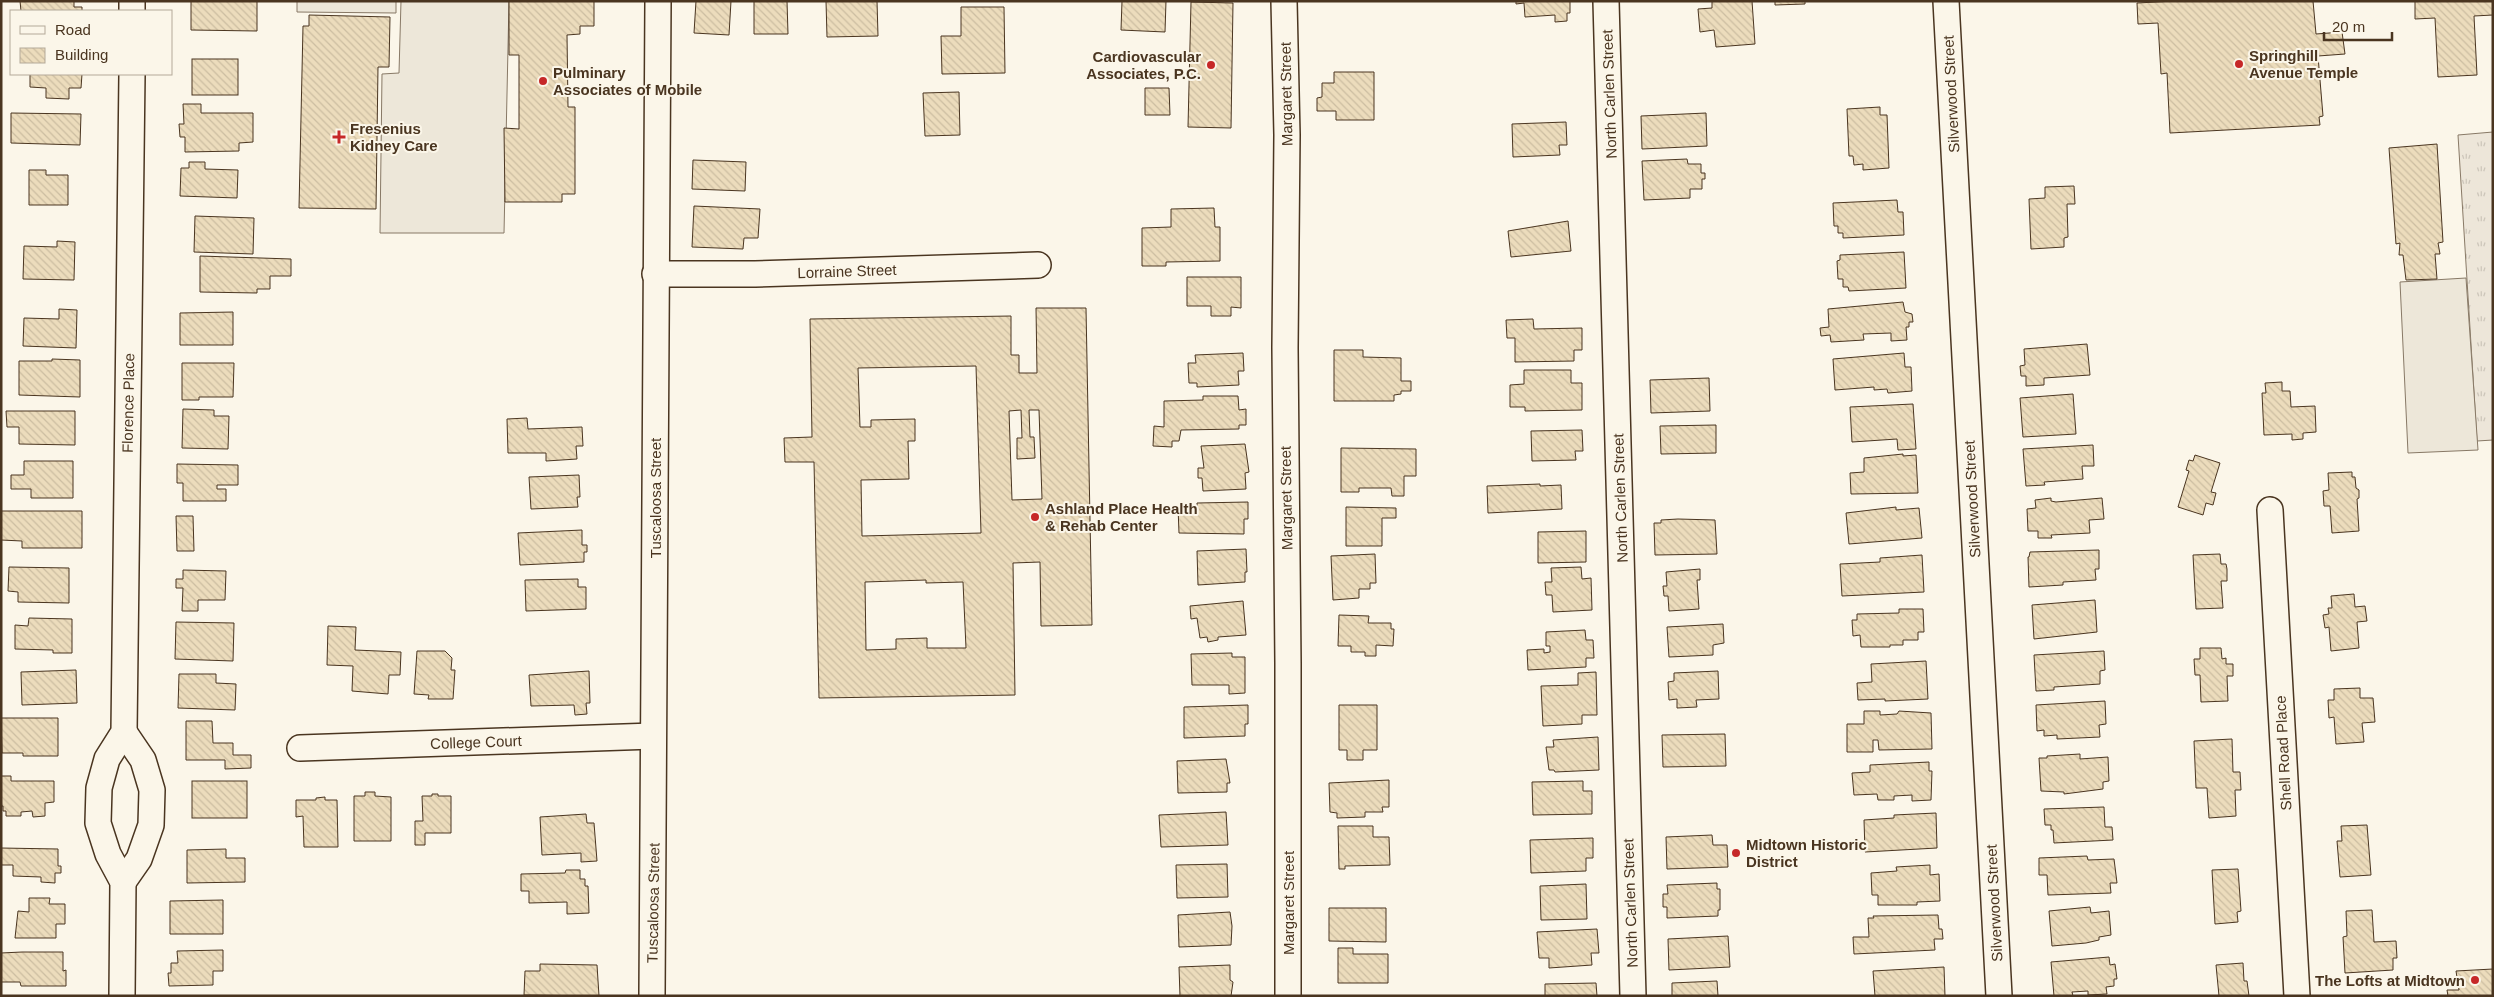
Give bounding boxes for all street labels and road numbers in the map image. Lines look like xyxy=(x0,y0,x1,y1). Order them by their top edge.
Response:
street label: North Carlen Street xyxy=(1598,28,1620,159)
street label: Silverwood Street xyxy=(1939,34,1963,153)
street label: Margaret Street xyxy=(1277,41,1295,146)
street label: Lorraine Street xyxy=(797,261,898,281)
street label: Florence Place xyxy=(119,353,137,453)
street label: North Carlen Street xyxy=(1609,432,1631,563)
street label: Tuscaloosa Street xyxy=(647,437,664,558)
street label: Silverwood Street xyxy=(1960,439,1984,558)
street label: Margaret Street xyxy=(1277,445,1295,550)
street label: Shell Road Place xyxy=(2272,695,2294,811)
street label: College Court xyxy=(430,732,523,752)
street label: North Carlen Street xyxy=(1619,837,1641,968)
street label: Tuscaloosa Street xyxy=(643,842,663,963)
street label: Silverwood Street xyxy=(1982,843,2006,962)
street label: Margaret Street xyxy=(1280,850,1297,955)

